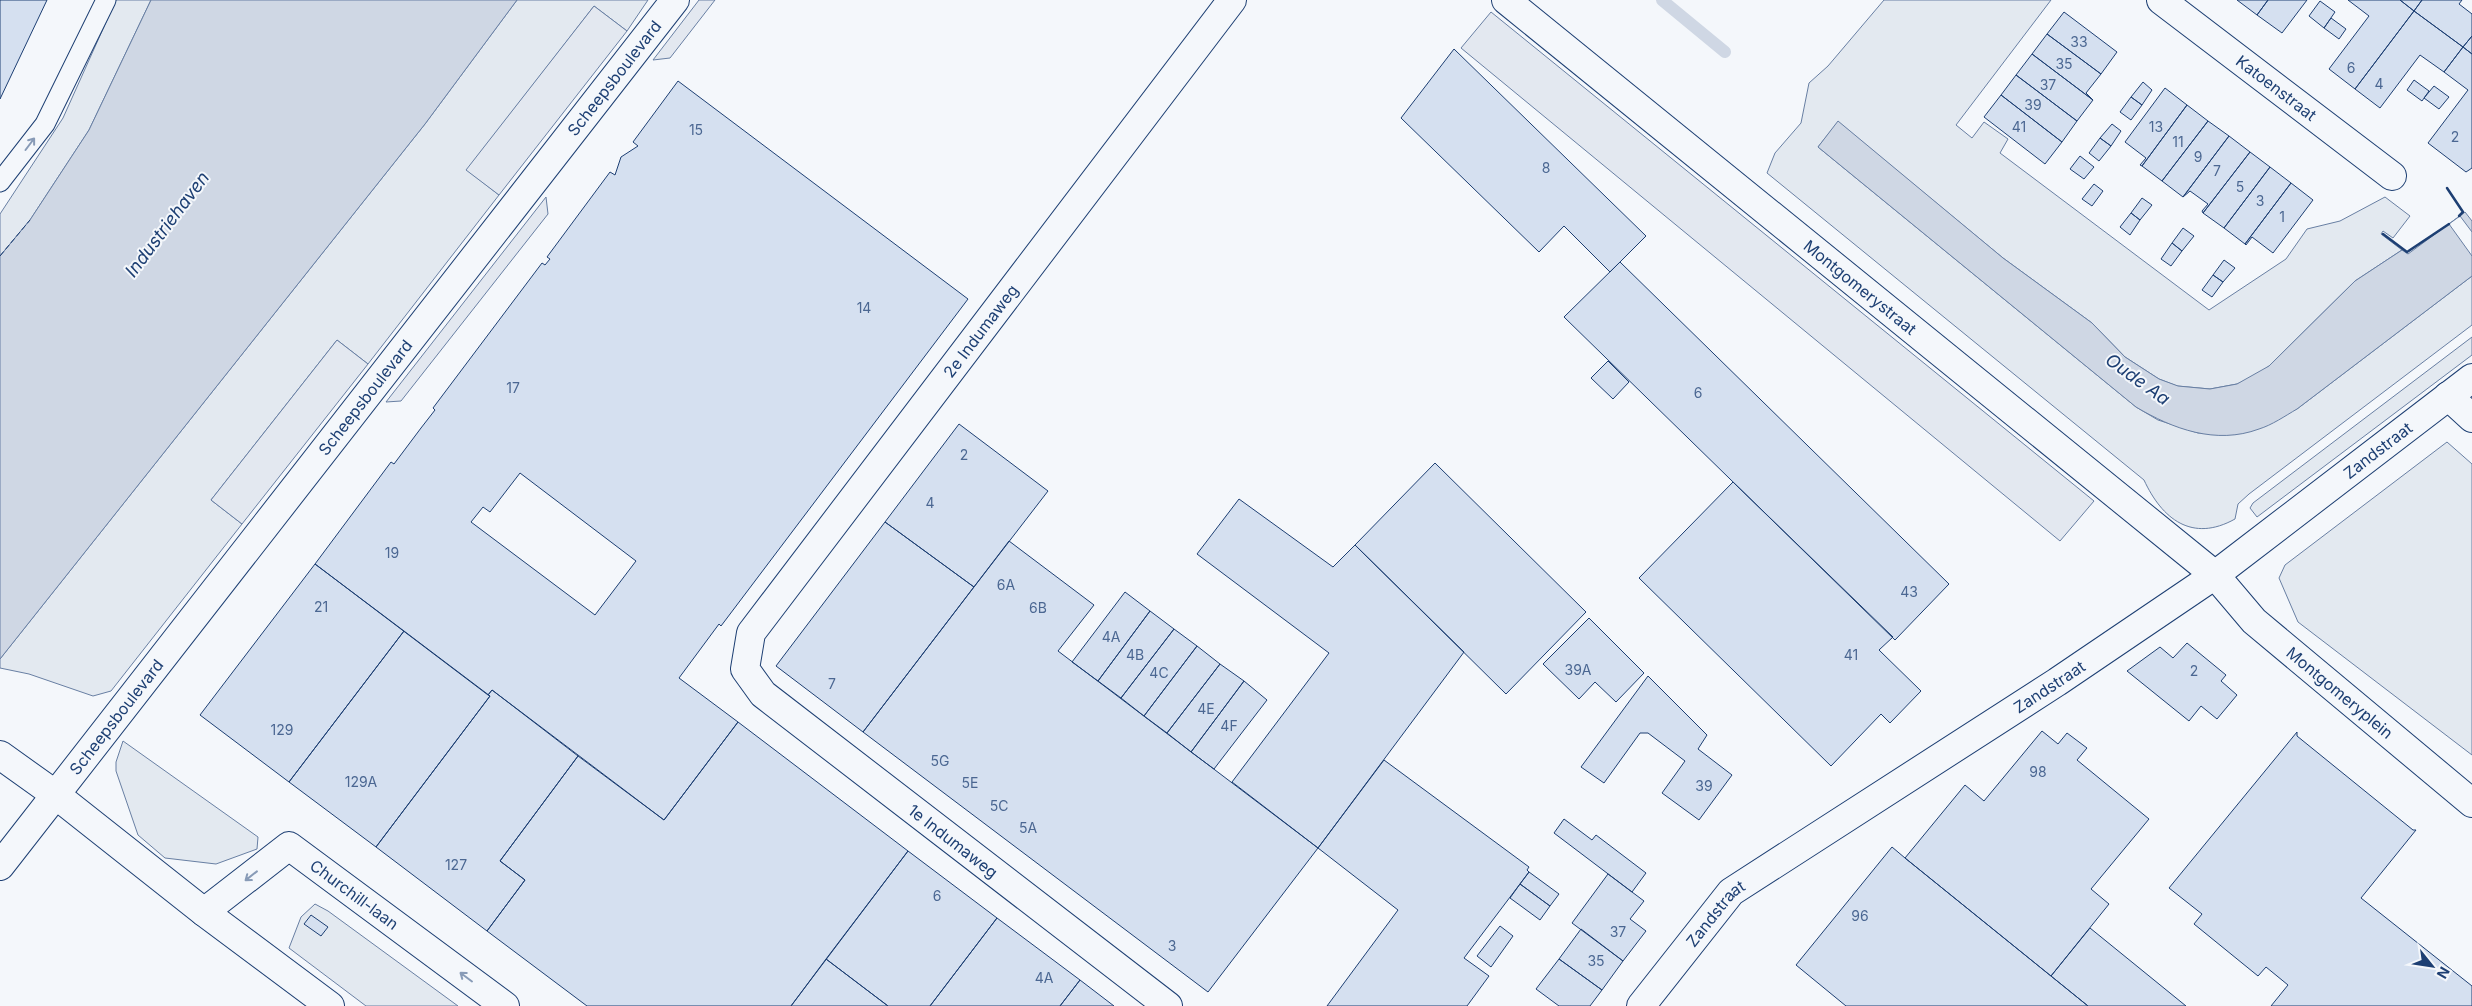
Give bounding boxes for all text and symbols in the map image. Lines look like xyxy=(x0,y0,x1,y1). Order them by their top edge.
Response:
street label: Scheepsboulevard xyxy=(563,16,665,140)
house number: 33 xyxy=(2070,33,2088,50)
street label: Katoenstraat xyxy=(2232,51,2321,125)
house number: 35 xyxy=(2055,55,2073,72)
house number: 6 xyxy=(2347,59,2355,76)
house number: 4 xyxy=(2374,75,2384,92)
house number: 37 xyxy=(2040,76,2056,93)
house number: 39 xyxy=(2024,96,2042,113)
house number: 41 xyxy=(2012,118,2026,135)
house number: 13 xyxy=(2149,118,2163,135)
house number: 15 xyxy=(689,121,703,138)
house number: 2 xyxy=(2451,128,2459,145)
house number: 11 xyxy=(2172,133,2184,150)
one-way arrow xyxy=(24,138,35,151)
house number: 9 xyxy=(2194,148,2202,165)
house number: 8 xyxy=(1542,159,1550,176)
house number: 7 xyxy=(2213,162,2221,179)
water label: Industriehaven xyxy=(121,167,213,281)
house number: 5 xyxy=(2236,178,2244,195)
house number: 3 xyxy=(2256,192,2264,209)
house number: 1 xyxy=(2279,208,2285,225)
street label: Montgomerystraat xyxy=(1800,236,1921,339)
street label: 2e Indumaweg xyxy=(939,280,1022,381)
house number: 14 xyxy=(857,299,871,316)
street label: Scheepsboulevard xyxy=(314,336,416,459)
water label: Oude Aa xyxy=(2102,349,2174,409)
house number: 17 xyxy=(506,379,520,396)
house number: 6 xyxy=(1694,384,1702,401)
street label: Zandstraat xyxy=(2340,418,2416,483)
house number: 2 xyxy=(960,446,968,463)
house number: 4 xyxy=(925,494,935,511)
house number: 19 xyxy=(385,544,399,561)
house number: 6A xyxy=(997,576,1016,593)
house number: 43 xyxy=(1900,583,1918,600)
house number: 21 xyxy=(314,598,328,615)
house number: 6B xyxy=(1029,599,1047,616)
house number: 4A xyxy=(1102,628,1121,645)
street label: Montgomeryplein xyxy=(2282,642,2397,743)
house number: 4B xyxy=(1126,646,1144,663)
house number: 41 xyxy=(1844,646,1858,663)
street label: Scheepsboulevard xyxy=(65,655,167,779)
street label: Zandstraat xyxy=(2010,656,2089,717)
house number: 39A xyxy=(1565,661,1592,678)
house number: 2 xyxy=(2190,662,2198,679)
house number: 4C xyxy=(1149,664,1169,681)
house number: 7 xyxy=(828,675,836,692)
house number: 4E xyxy=(1197,700,1215,717)
house number: 4F xyxy=(1220,717,1238,734)
house number: 129 xyxy=(271,721,293,738)
house number: 5G xyxy=(931,752,949,769)
house number: 98 xyxy=(2029,763,2047,780)
house number: 129A xyxy=(345,773,378,790)
house number: 5E xyxy=(962,774,978,791)
house number: 39 xyxy=(1695,777,1713,794)
house number: 5C xyxy=(990,797,1008,814)
street label: 1e Indumaweg xyxy=(904,800,1002,882)
house number: 5A xyxy=(1019,819,1037,836)
street label: Churchill-laan xyxy=(306,855,403,934)
house number: 127 xyxy=(445,856,467,873)
one-way arrow xyxy=(245,870,258,881)
street label: Zandstraat xyxy=(1682,876,1748,951)
house number: 6 xyxy=(933,887,941,904)
house number: 96 xyxy=(1851,907,1869,924)
house number: 37 xyxy=(1610,923,1626,940)
house number: 3 xyxy=(1168,937,1176,954)
north arrow xyxy=(2407,941,2457,991)
house number: 35 xyxy=(1587,952,1605,969)
text: N xyxy=(2434,964,2454,982)
house number: 4A xyxy=(1035,969,1054,986)
one-way arrow xyxy=(459,972,473,982)

